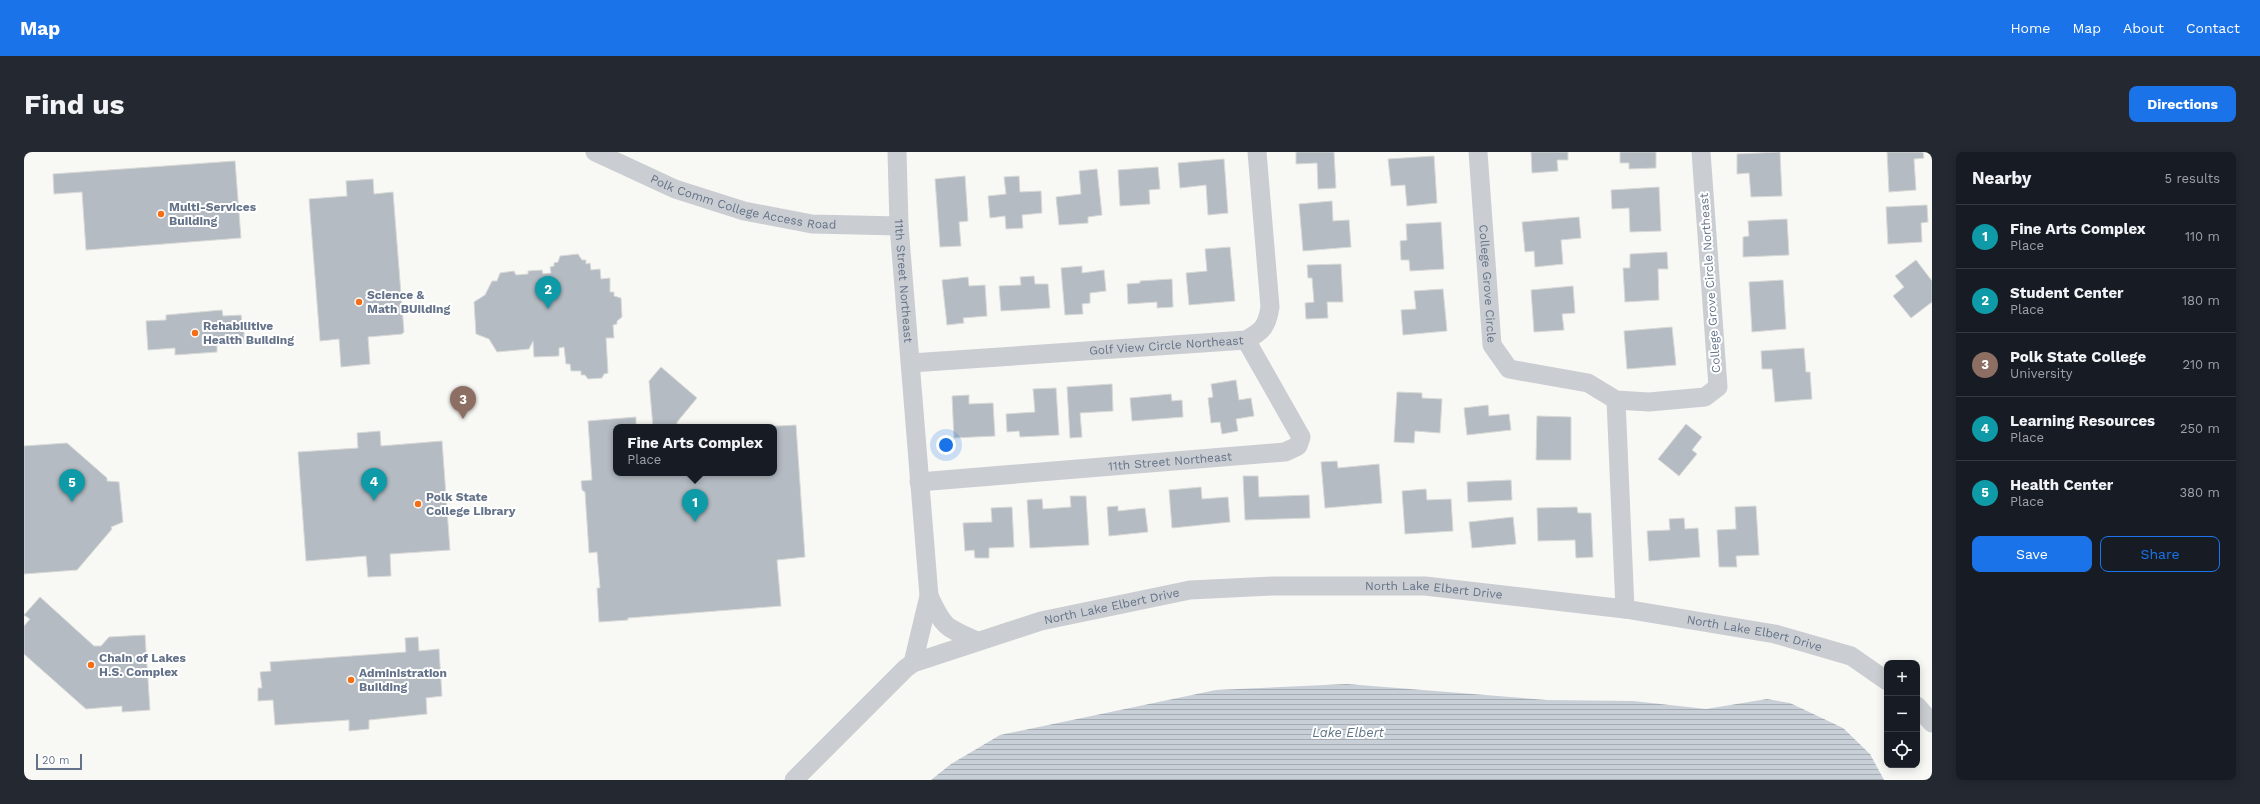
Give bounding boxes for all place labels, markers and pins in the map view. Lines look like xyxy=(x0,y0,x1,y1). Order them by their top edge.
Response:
place label: Multi-Services Building xyxy=(169,200,257,228)
marker: Multi-Services Building xyxy=(156,209,166,219)
pin: 2 xyxy=(535,276,561,309)
place label: Science & Math BUilding xyxy=(367,288,450,316)
marker: Science & Math BUilding xyxy=(354,297,364,307)
place label: Rehabilitive Health Building xyxy=(203,319,294,347)
marker: Rehabilitive Health Building xyxy=(190,328,200,338)
pin: 3 xyxy=(450,386,476,419)
pin: 4 xyxy=(361,468,387,501)
pin: 5 xyxy=(59,469,85,502)
pin: 1 xyxy=(682,489,708,522)
place label: Polk State College Library xyxy=(426,490,516,518)
marker: Polk State College Library xyxy=(413,499,423,509)
place label: Chain of Lakes H.S. Complex xyxy=(99,651,187,679)
marker: Chain of Lakes H.S. Complex xyxy=(86,660,96,670)
place label: Administration Building xyxy=(359,666,447,694)
marker: Administration Building xyxy=(346,675,356,685)

